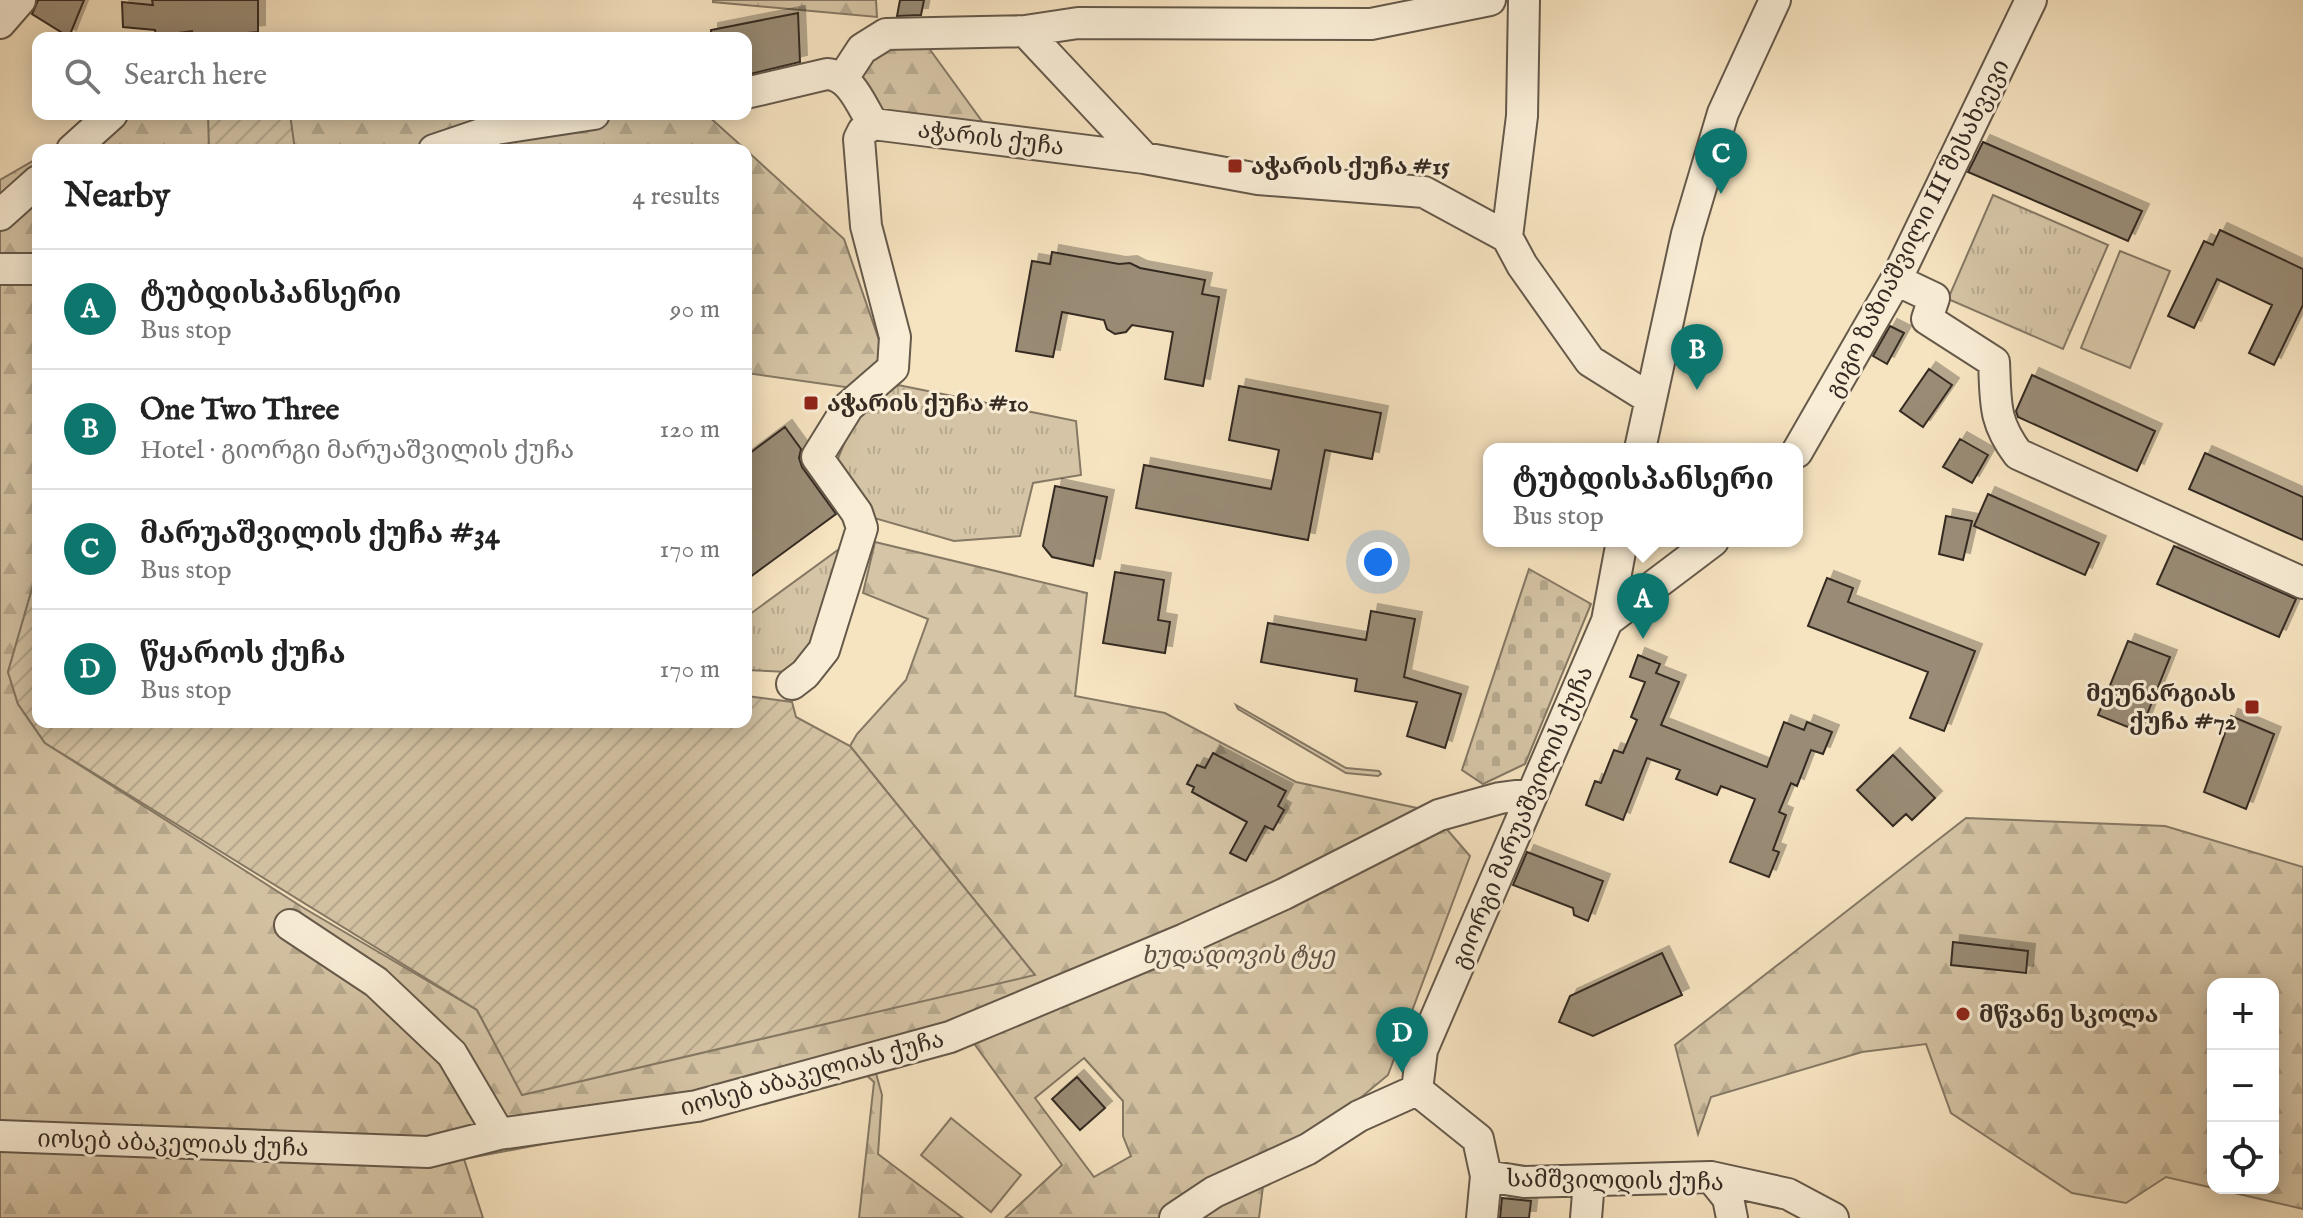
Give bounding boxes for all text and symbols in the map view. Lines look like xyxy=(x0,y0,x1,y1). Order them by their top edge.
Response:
search box xyxy=(32,32,752,120)
icon: search xyxy=(60,54,104,98)
street label: გიგო ზაზიაშვილი III შესახვევი xyxy=(1819,54,2017,403)
text: Search here xyxy=(124,57,267,95)
street label: აჭარის ქუჩა xyxy=(916,115,1066,164)
pin: C xyxy=(1695,128,1747,194)
place label: აჭარის ქუჩა #15 xyxy=(1251,152,1450,183)
marker: აჭარის ქუჩა #15 xyxy=(1226,157,1244,175)
text: Nearby xyxy=(64,175,170,218)
text: 4 results xyxy=(632,180,720,213)
text: ტუბდისპანსერი xyxy=(140,276,401,314)
text: A xyxy=(81,293,99,326)
text: 90 m xyxy=(670,293,720,326)
text: Bus stop xyxy=(140,314,232,347)
pin: B xyxy=(1671,324,1723,390)
place label: აჭარის ქუჩა #10 xyxy=(827,389,1029,420)
text: One Two Three xyxy=(140,392,339,430)
marker: აჭარის ქუჩა #10 xyxy=(802,394,820,412)
text: B xyxy=(81,413,99,446)
text: 120 m xyxy=(660,413,720,446)
text: Hotel · გიორგი მარუაშვილის ქუჩა xyxy=(140,434,574,467)
popup xyxy=(1483,443,1803,547)
text: ტუბდისპანსერი xyxy=(1512,462,1774,500)
text: Bus stop xyxy=(1512,500,1604,533)
text: მარუაშვილის ქუჩა #34 xyxy=(140,516,500,554)
text: C xyxy=(81,533,99,566)
text: 170 m xyxy=(660,533,720,566)
your location xyxy=(1358,542,1398,582)
text: Bus stop xyxy=(140,554,232,587)
pin: A xyxy=(1617,573,1669,639)
text: წყაროს ქუჩა xyxy=(140,636,346,674)
text: D xyxy=(80,653,100,686)
text: 170 m xyxy=(660,653,720,686)
street label: გიორგი მარუაშვილის ქუჩა xyxy=(1445,661,1601,974)
text: Bus stop xyxy=(140,674,232,707)
place label: მეუნარგიას ქუჩა #72 xyxy=(2086,679,2236,738)
marker: მეუნარგიას ქუჩა #72 xyxy=(2243,698,2261,716)
park label: ხუდადოვის ტყე xyxy=(1141,941,1336,972)
map controls xyxy=(2207,978,2279,1194)
button: + xyxy=(2207,978,2279,1050)
place label: მწვანე სკოლა xyxy=(1979,1000,2158,1031)
marker: მწვანე სკოლა xyxy=(1954,1005,1972,1023)
pin: D xyxy=(1376,1007,1428,1073)
street label: იოსებ აბაკელიას ქუჩა xyxy=(677,1024,948,1125)
button: − xyxy=(2207,1050,2279,1122)
button: locate xyxy=(2207,1122,2279,1194)
street label: იოსებ აბაკელიას ქუჩა xyxy=(37,1124,309,1165)
street label: სამშვილდის ქუჩა xyxy=(1506,1164,1724,1199)

